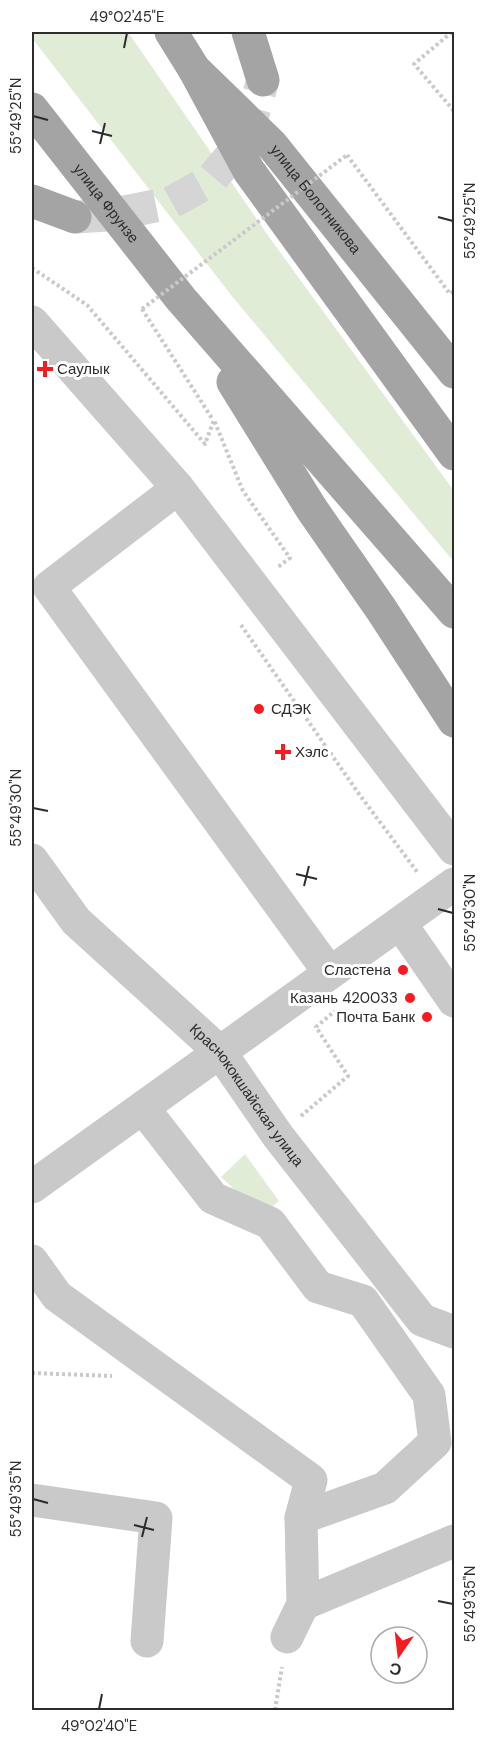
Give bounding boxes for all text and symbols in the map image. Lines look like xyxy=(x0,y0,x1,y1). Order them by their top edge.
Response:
text: 49°02'45"E xyxy=(90,7,164,27)
text: 55°49'25"N xyxy=(6,78,26,154)
street label: улица Болотникова xyxy=(266,140,366,259)
street label: улица Фрунзе xyxy=(69,160,143,247)
text: 55°49'25"N xyxy=(460,183,480,259)
place label: Саулык xyxy=(57,359,110,379)
marker: Саулык xyxy=(38,362,52,376)
place label: СДЭК xyxy=(271,699,311,719)
marker: СДЭК xyxy=(252,702,266,716)
place label: Хэлс xyxy=(295,742,329,762)
marker: Хэлс xyxy=(276,745,290,759)
text: 55°49'30"N xyxy=(6,769,26,847)
text: 55°49'30"N xyxy=(460,874,480,952)
place label: Сластена xyxy=(324,960,392,980)
marker: Сластена xyxy=(396,963,410,977)
place label: Казань 420033 xyxy=(290,988,398,1008)
marker: Казань 420033 xyxy=(403,991,417,1005)
place label: Почта Банк xyxy=(336,1007,415,1027)
marker: Почта Банк xyxy=(420,1010,434,1024)
street label: Краснококшайская улица xyxy=(185,1019,309,1171)
text: 55°49'35"N xyxy=(6,1461,26,1537)
text: 55°49'35"N xyxy=(460,1566,480,1642)
north arrow xyxy=(369,1625,429,1685)
text: С xyxy=(387,1657,404,1681)
text: 49°02'40"E xyxy=(61,1716,137,1736)

